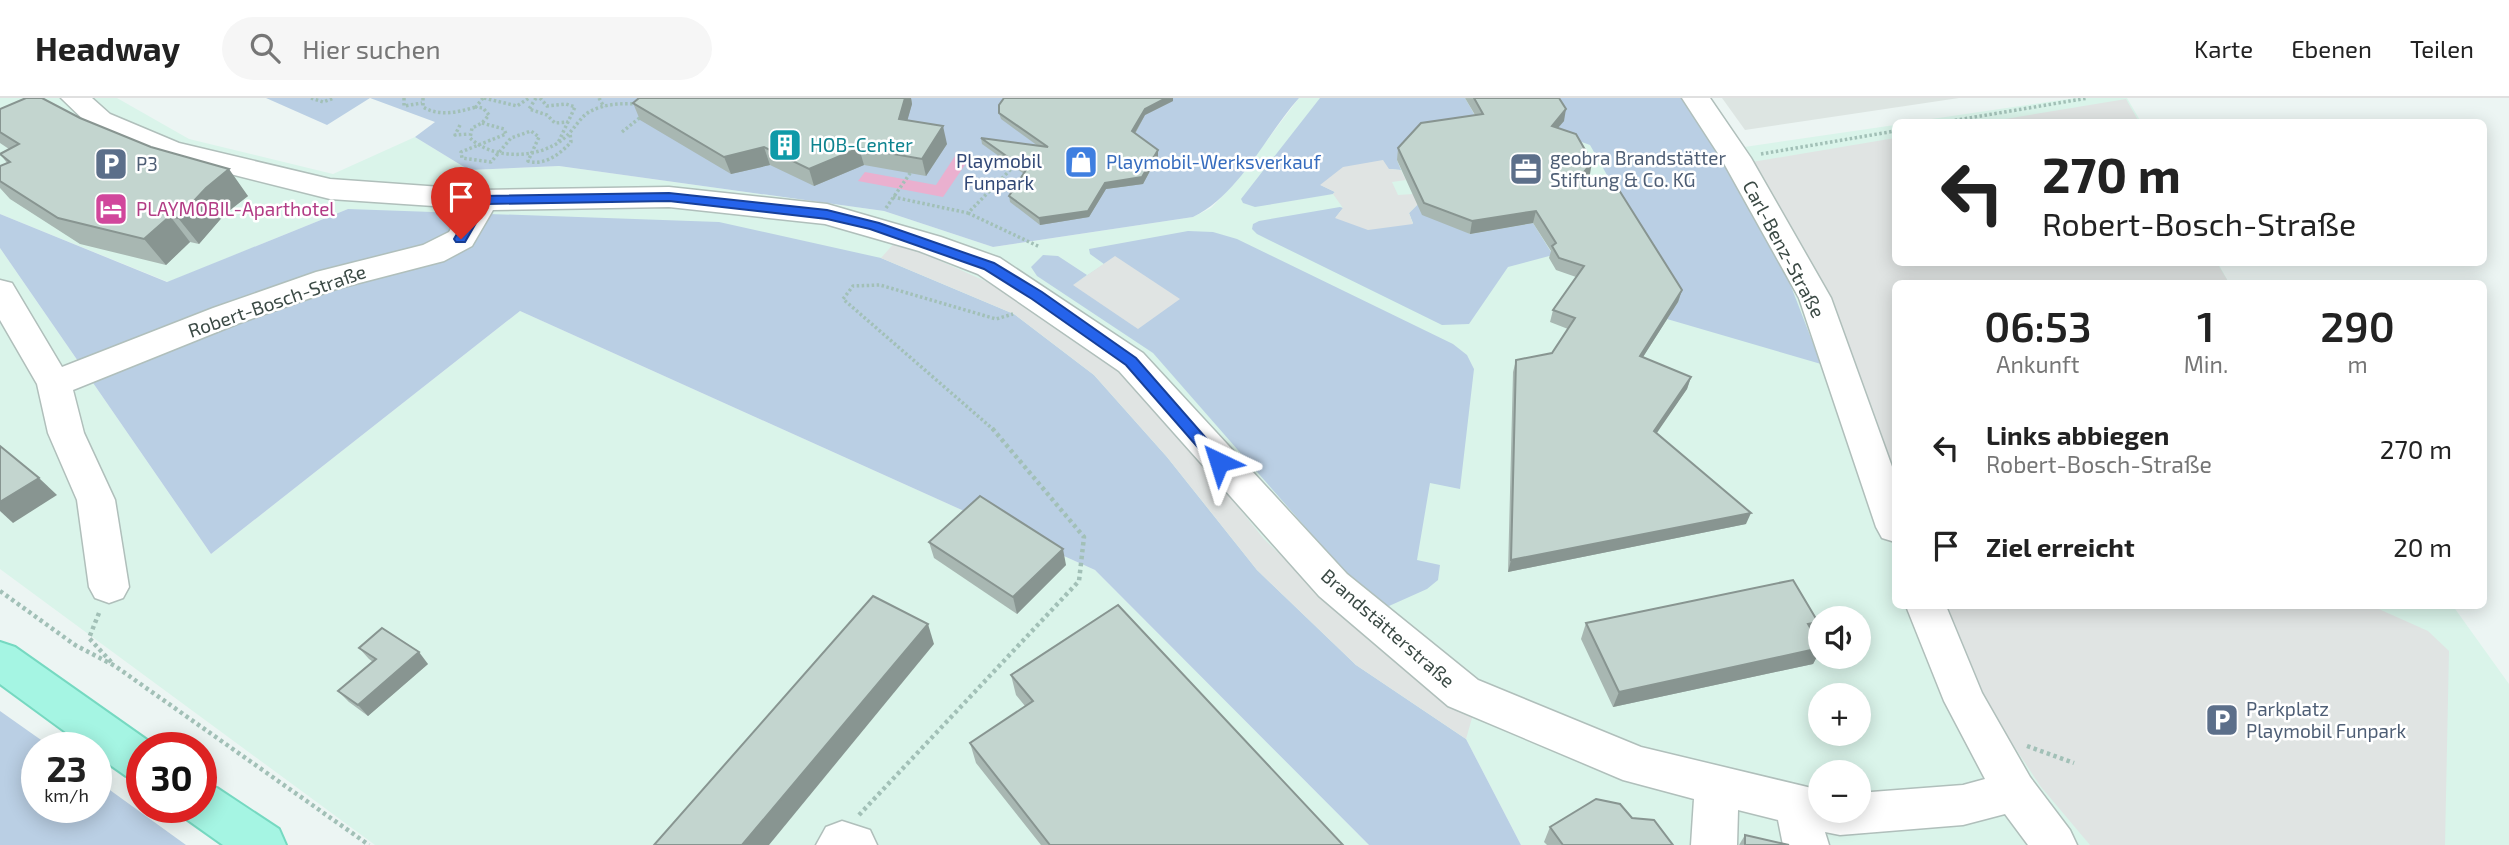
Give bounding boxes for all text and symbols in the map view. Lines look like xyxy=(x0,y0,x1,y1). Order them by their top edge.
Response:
search box xyxy=(222,17,712,80)
text: Headway xyxy=(35,28,180,68)
icon: search xyxy=(246,29,284,67)
text: Hier suchen xyxy=(302,33,441,64)
text: Karte xyxy=(2194,34,2253,63)
text: Ebenen xyxy=(2291,34,2372,63)
text: Teilen xyxy=(2410,34,2474,63)
building icon: HOB-Center xyxy=(766,126,804,164)
place label: HOB-Center xyxy=(810,133,913,156)
shop icon: Playmobil-Werksverkauf xyxy=(1062,143,1100,181)
text: 270 m xyxy=(2042,144,2181,203)
parking icon: P3 xyxy=(92,145,130,183)
place label: geobra Brandstätter Stiftung & Co. KG xyxy=(1550,146,1726,191)
icon: left xyxy=(1927,147,2018,238)
park label: Playmobil Funpark xyxy=(956,149,1042,194)
place label: Playmobil-Werksverkauf xyxy=(1106,150,1321,173)
office icon: geobra Brandstätter Stiftung & Co. KG xyxy=(1507,150,1545,188)
place label: P3 xyxy=(136,152,158,175)
pin xyxy=(431,167,491,239)
street label: Carl-Benz-Straße xyxy=(1739,176,1830,321)
icon: arrive xyxy=(442,178,480,216)
hotel icon: PLAYMOBIL-Aparthotel xyxy=(92,190,130,228)
place label: PLAYMOBIL-Aparthotel xyxy=(136,197,335,220)
text: Robert-Bosch-Straße xyxy=(2042,204,2356,242)
street label: Robert-Bosch-Straße xyxy=(185,259,369,342)
text: 06:53 xyxy=(1984,300,2092,350)
text: 1 xyxy=(2197,300,2215,350)
text: 290 xyxy=(2320,300,2395,350)
text: Ankunft xyxy=(1996,350,2080,378)
text: Min. xyxy=(2184,350,2228,378)
text: m xyxy=(2347,350,2368,378)
text: Links abbiegen xyxy=(1986,419,2170,450)
position arrow xyxy=(1182,425,1256,499)
icon: left xyxy=(1927,429,1965,467)
text: 270 m xyxy=(2380,433,2452,464)
text: Robert-Bosch-Straße xyxy=(1986,450,2212,478)
icon: arrive xyxy=(1927,527,1965,565)
text: Ziel erreicht xyxy=(1986,531,2135,562)
text: 20 m xyxy=(2393,531,2452,562)
street label: Brandstätterstraße xyxy=(1317,563,1460,692)
map controls xyxy=(1808,606,1871,823)
button: sound xyxy=(1808,606,1871,669)
button: + xyxy=(1808,683,1871,746)
place label: Parkplatz Playmobil Funpark xyxy=(2246,697,2407,742)
parking icon: Parkplatz Playmobil Funpark xyxy=(2203,701,2241,739)
speed limit sign: 30 xyxy=(126,732,217,823)
text: 23 xyxy=(46,747,87,789)
button: − xyxy=(1808,760,1871,823)
text: km/h xyxy=(44,784,89,806)

